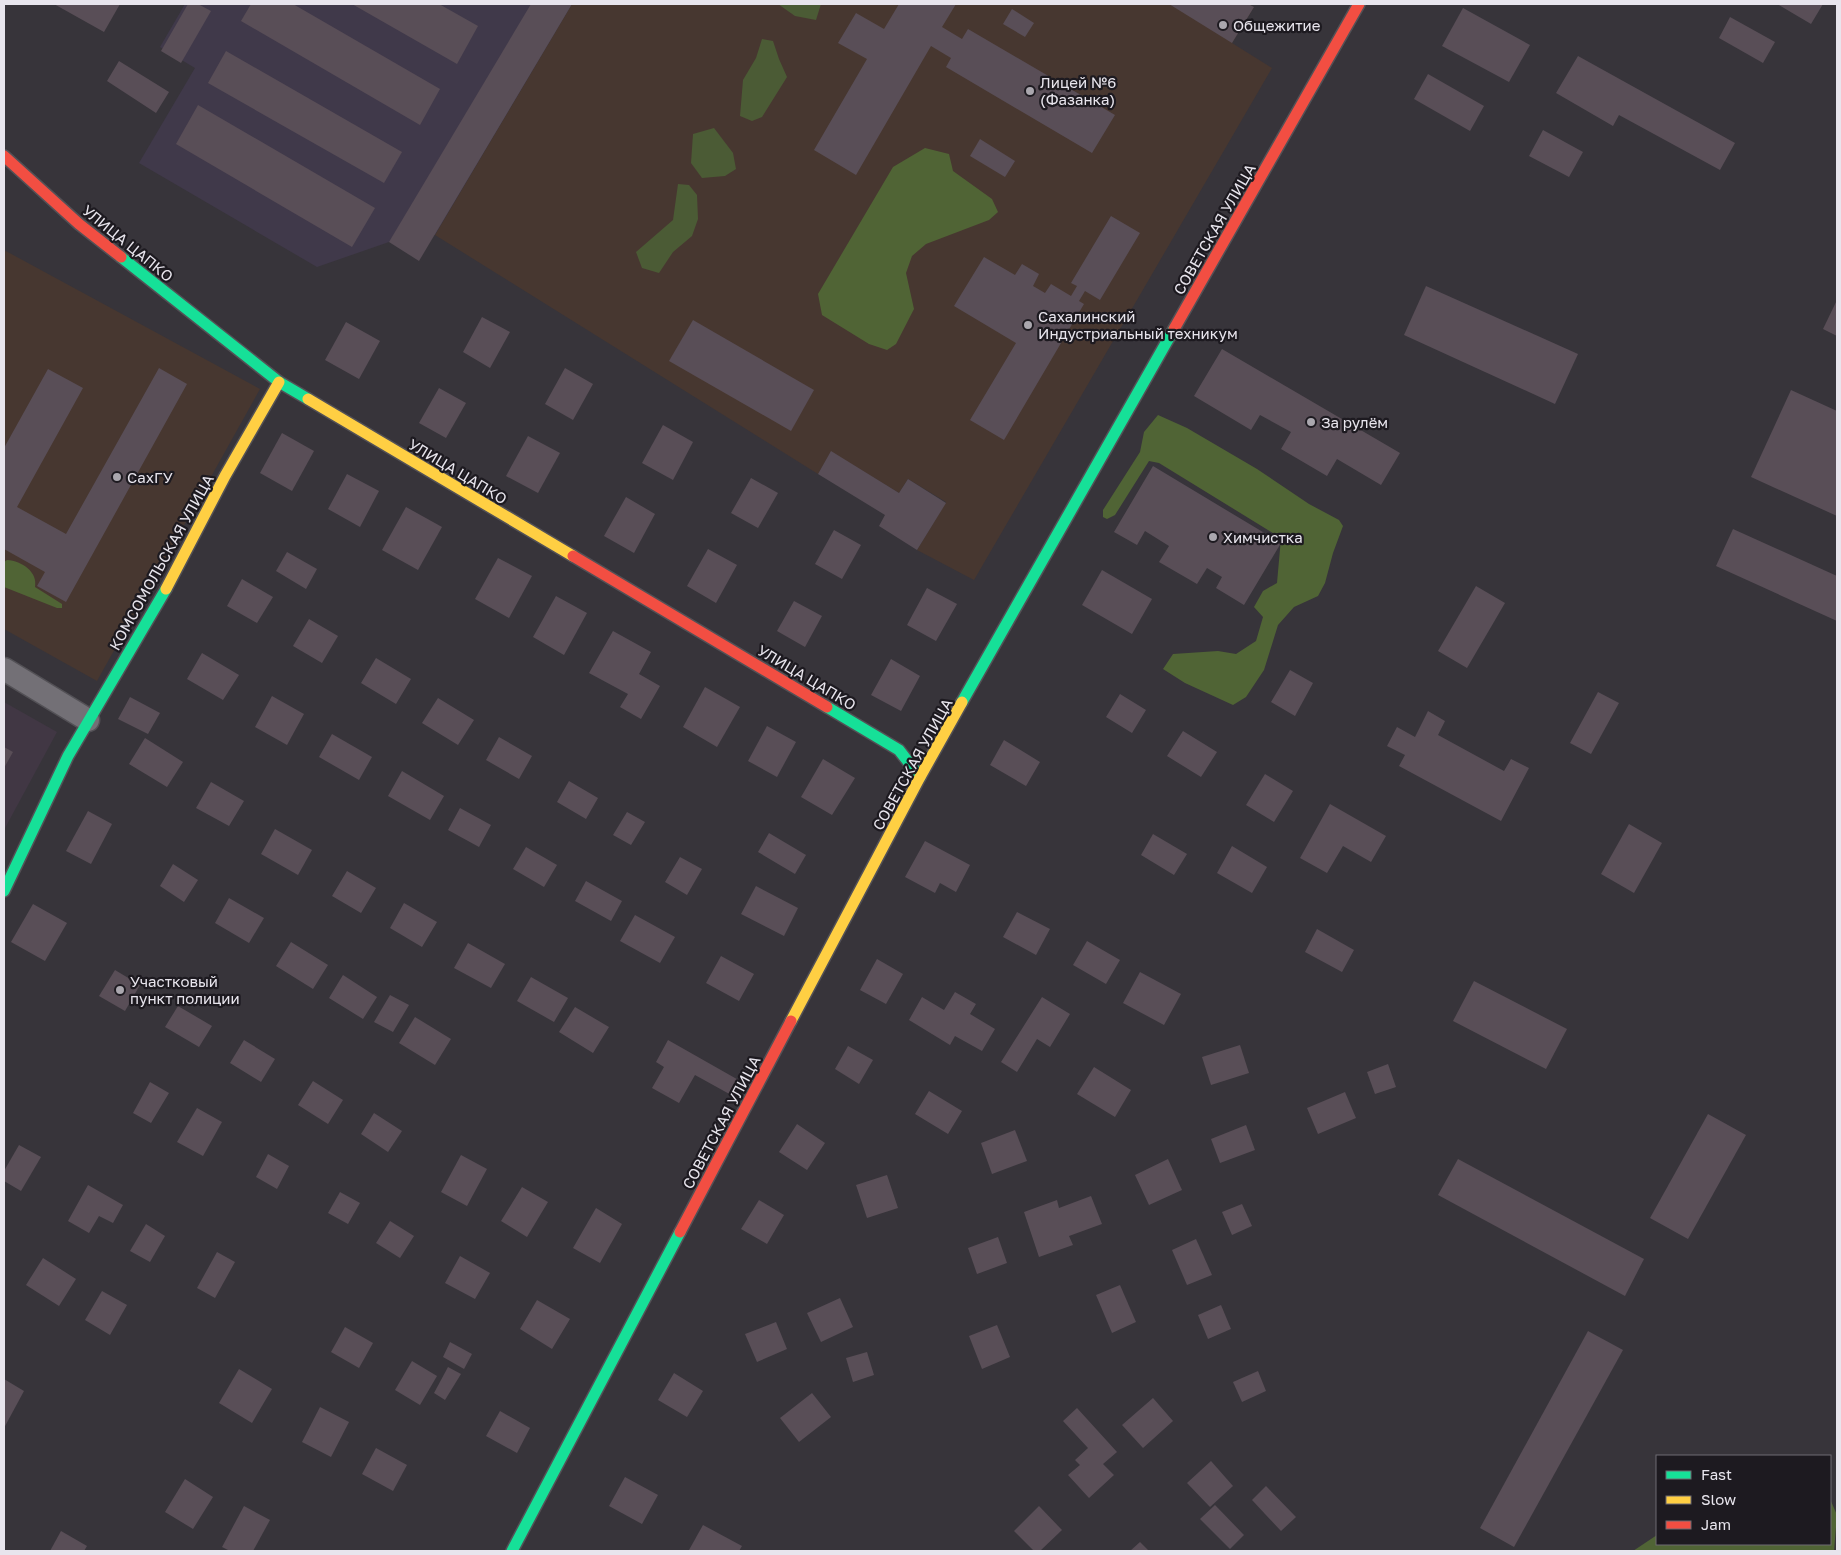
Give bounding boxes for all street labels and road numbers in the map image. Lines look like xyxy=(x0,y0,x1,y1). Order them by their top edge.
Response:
street label: СОВЕТСКАЯ УЛИЦА xyxy=(1169,160,1259,298)
street label: УЛИЦА ЦАПКО xyxy=(79,201,177,285)
street label: УЛИЦА ЦАПКО xyxy=(406,435,510,507)
street label: КОМСОМОЛЬСКАЯ УЛИЦА xyxy=(105,471,217,653)
street label: УЛИЦА ЦАПКО xyxy=(755,641,859,713)
street label: СОВЕТСКАЯ УЛИЦА xyxy=(868,695,956,833)
street label: СОВЕТСКАЯ УЛИЦА xyxy=(678,1052,764,1192)

